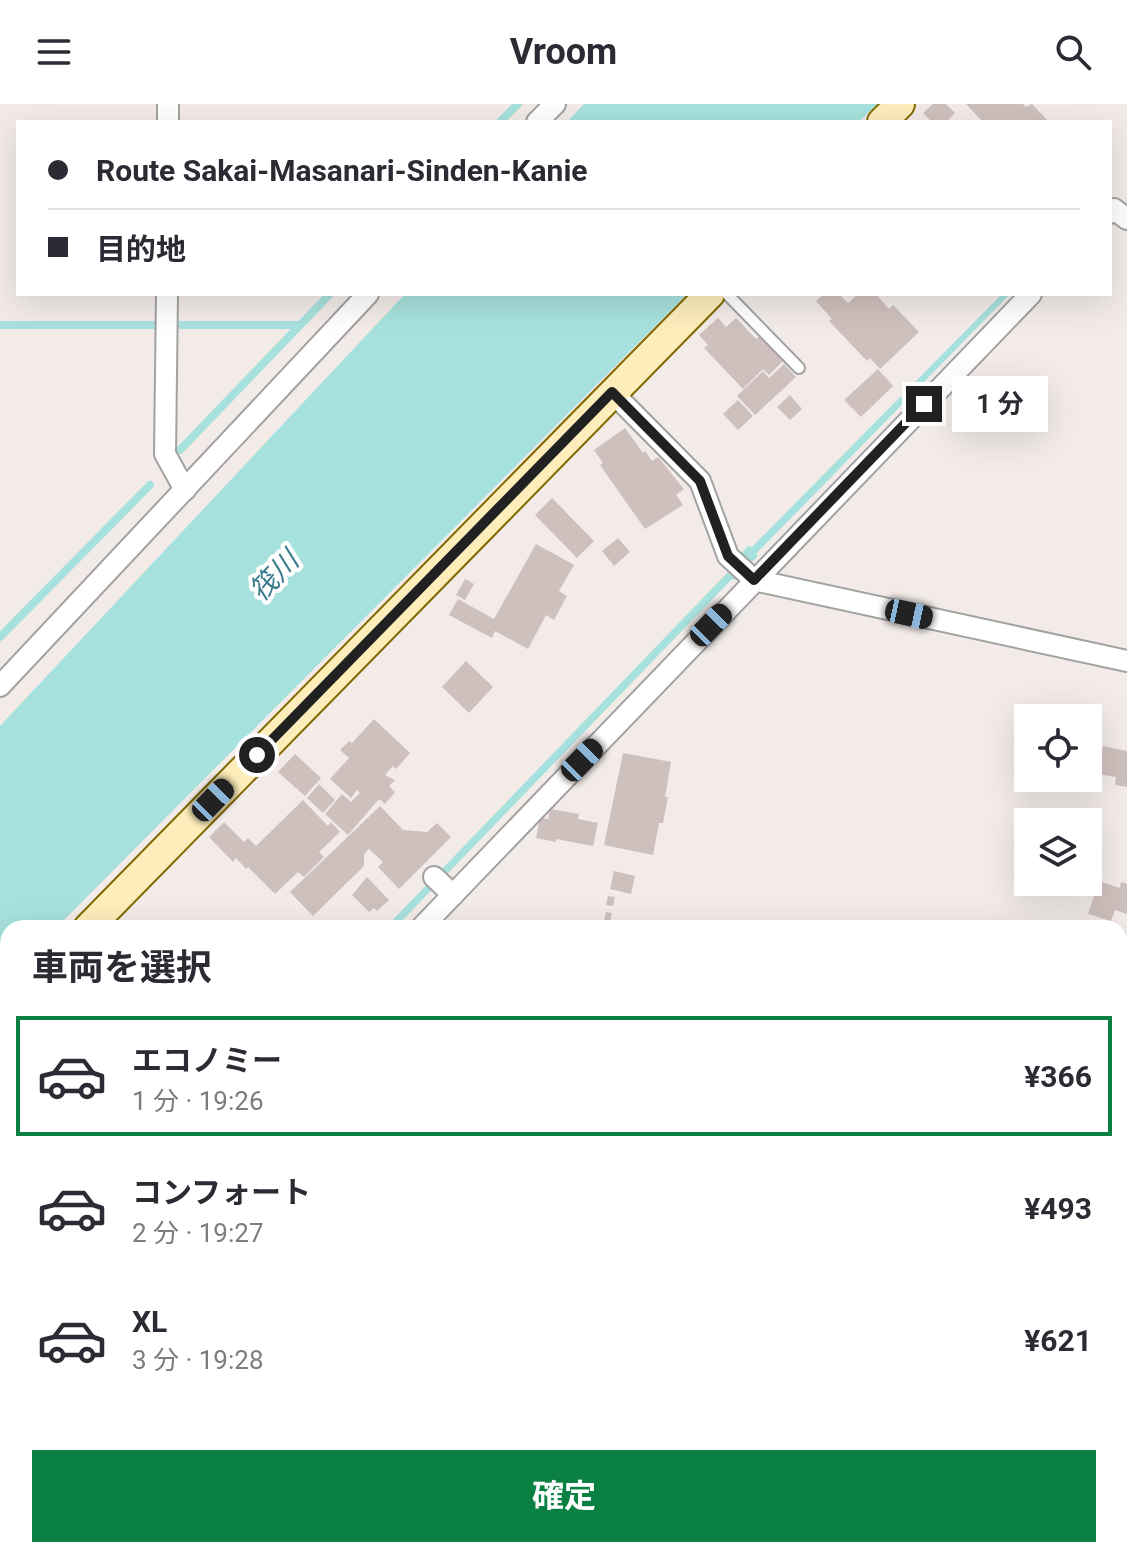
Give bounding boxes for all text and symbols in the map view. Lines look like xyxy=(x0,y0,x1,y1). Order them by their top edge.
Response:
icon: menu xyxy=(32,30,76,74)
icon: search xyxy=(1051,30,1095,74)
text: Vroom xyxy=(510,31,617,73)
text: Route Sakai-Masanari-Sinden-Kanie xyxy=(96,153,588,188)
text: 目的地 xyxy=(96,232,186,267)
callout: 1 分 xyxy=(952,376,1048,432)
route end xyxy=(906,386,942,422)
text: 1 分 xyxy=(976,389,1024,419)
water label: 筏川 xyxy=(243,542,307,608)
car xyxy=(883,597,935,631)
car xyxy=(686,599,736,651)
map controls xyxy=(1014,704,1102,896)
button: locate xyxy=(1014,704,1102,792)
car xyxy=(557,734,607,786)
route start xyxy=(239,737,275,773)
car xyxy=(188,774,238,826)
button: layers xyxy=(1014,808,1102,896)
text: 車両を選択 xyxy=(32,947,212,989)
icon: car xyxy=(36,1040,108,1112)
text: エコノミー xyxy=(132,1043,282,1078)
text: ¥366 xyxy=(1024,1059,1092,1094)
text: 1 分 · 19:26 xyxy=(132,1086,264,1116)
icon: car xyxy=(36,1172,108,1244)
text: コンフォート xyxy=(132,1175,311,1210)
text: ¥493 xyxy=(1024,1191,1092,1226)
text: 2 分 · 19:27 xyxy=(132,1218,264,1248)
icon: car xyxy=(36,1304,108,1376)
text: XL xyxy=(132,1304,167,1339)
text: ¥621 xyxy=(1024,1323,1092,1358)
text: 3 分 · 19:28 xyxy=(132,1345,264,1375)
button: 確定 xyxy=(32,1450,1096,1542)

